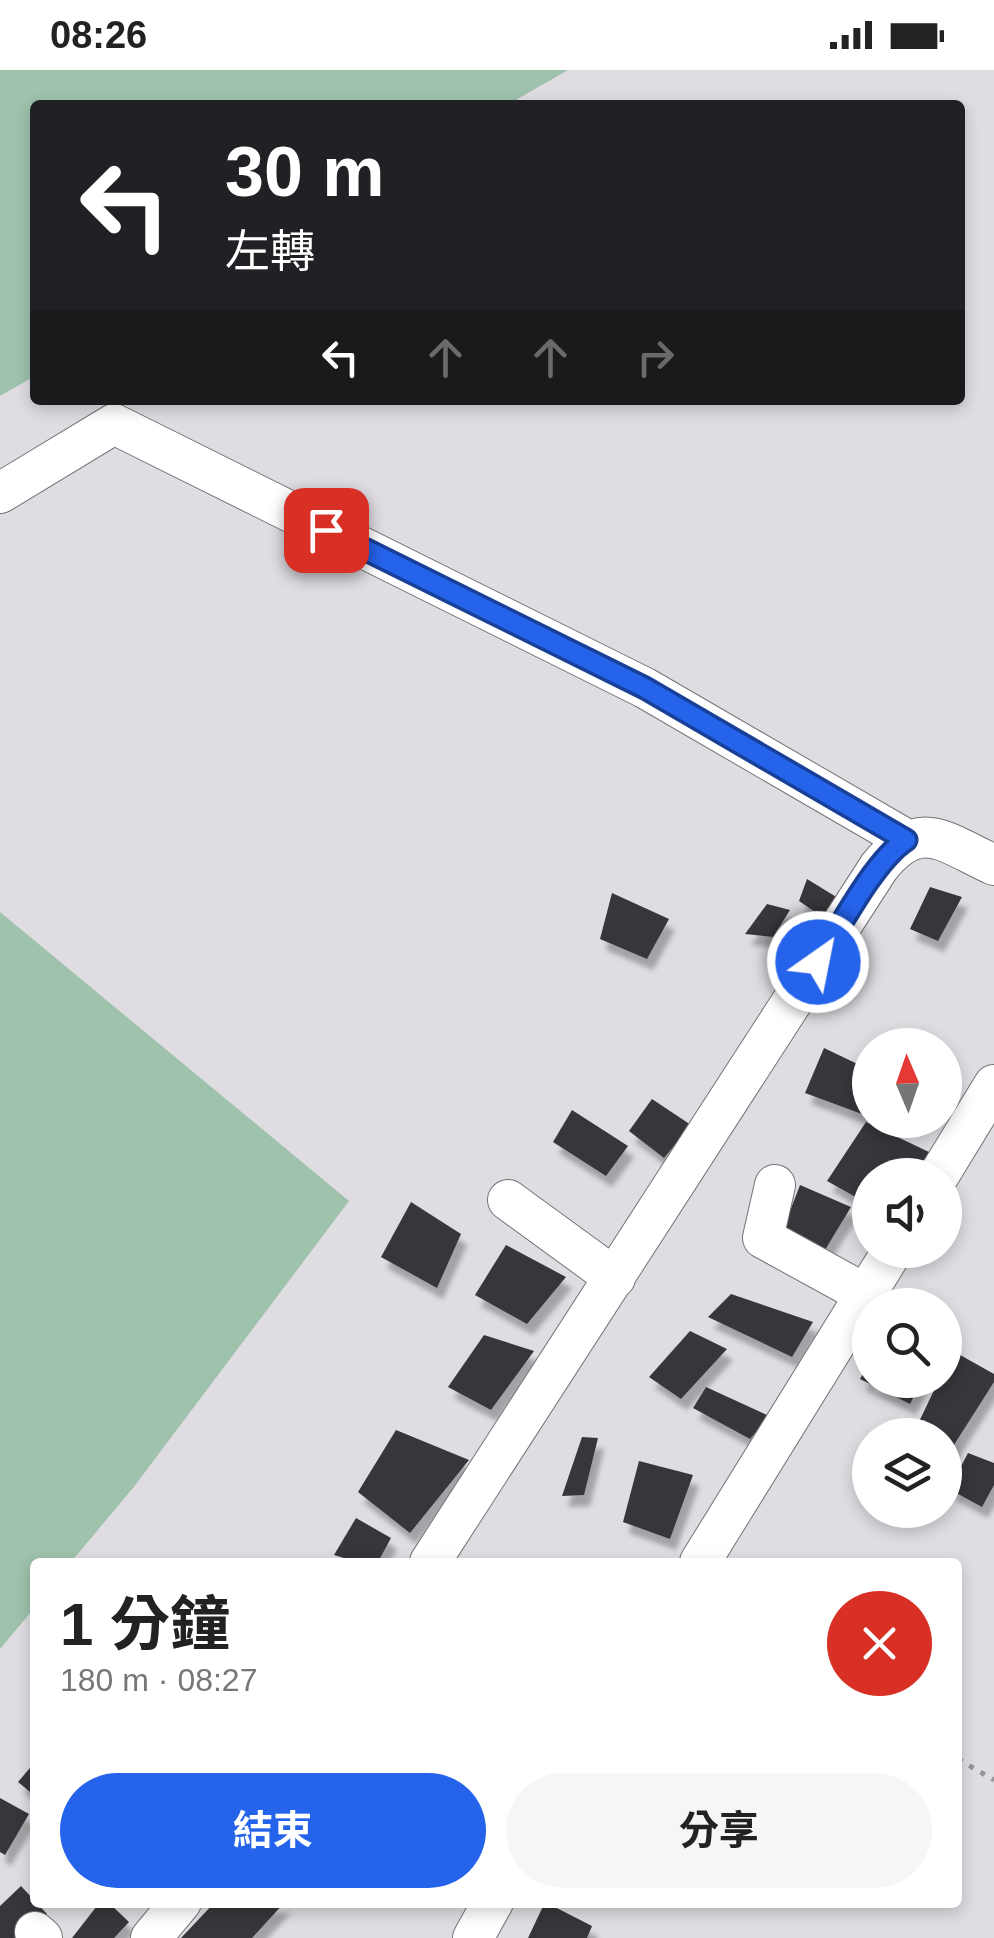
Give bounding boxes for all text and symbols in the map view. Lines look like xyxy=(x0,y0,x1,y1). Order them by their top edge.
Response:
text: 08:26 xyxy=(50,14,147,56)
text: 30 m xyxy=(225,133,385,211)
icon: left xyxy=(60,140,190,270)
text: 左轉 xyxy=(225,226,315,277)
icon: left xyxy=(313,330,368,385)
icon: ahead xyxy=(418,330,473,385)
icon: ahead xyxy=(523,330,578,385)
icon: right xyxy=(628,330,683,385)
pin xyxy=(284,488,369,573)
icon: arrive xyxy=(299,503,354,558)
position arrow xyxy=(766,910,870,1014)
north arrow xyxy=(852,1028,962,1138)
map controls xyxy=(852,1028,962,1528)
button: sound xyxy=(852,1158,962,1268)
button: search xyxy=(852,1288,962,1398)
button: layers xyxy=(852,1418,962,1528)
text: 1 分鐘 xyxy=(60,1591,230,1658)
button: close xyxy=(827,1591,932,1696)
text: 180 m · 08:27 xyxy=(60,1662,257,1698)
button: 結束 xyxy=(60,1773,486,1888)
button: 分享 xyxy=(506,1773,932,1888)

